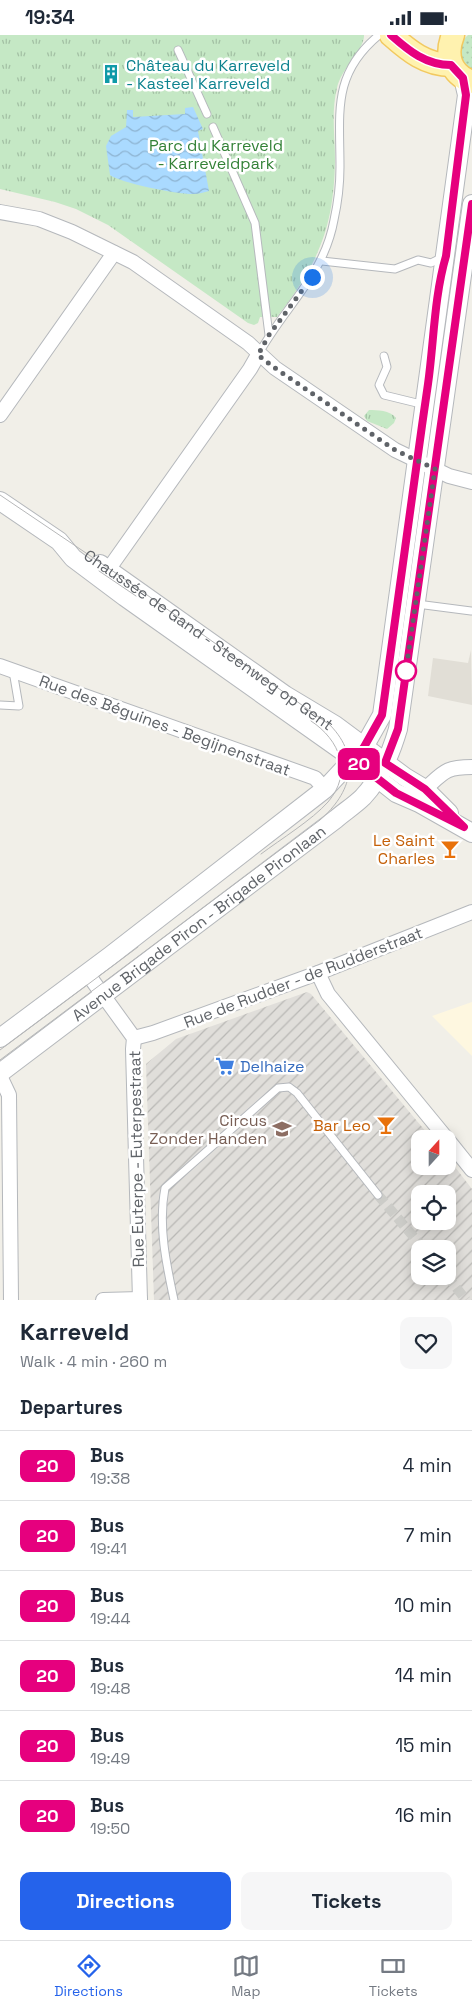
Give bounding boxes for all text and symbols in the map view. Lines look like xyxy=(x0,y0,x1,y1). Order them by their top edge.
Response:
text: 19:34 xyxy=(25,5,75,30)
place label: Château du Karreveld - Kasteel Karreveld xyxy=(126,55,290,94)
building icon: Château du Karreveld - Kasteel Karreveld xyxy=(100,63,122,85)
park label: Parc du Karreveld - Karreveldpark xyxy=(149,135,283,174)
your location xyxy=(300,265,325,290)
street label: Chaussée de Gand - Steenweg op Gent xyxy=(80,545,338,735)
unlabelled marker xyxy=(395,660,417,682)
street label: Rue des Béguines - Begijnenstraat xyxy=(36,670,293,781)
line badge: 20 xyxy=(336,748,382,780)
text: 20 xyxy=(348,752,370,775)
street label: Avenue Brigade Piron - Brigade Pironlaan xyxy=(68,821,330,1026)
place label: Le Saint Charles xyxy=(373,830,435,869)
bar icon: Le Saint Charles xyxy=(439,838,461,860)
street label: Rue de Rudder - de Rudderstraat xyxy=(181,922,426,1033)
street label: Rue Euterpe - Euterpestraat xyxy=(124,1050,149,1268)
supermarket icon: Delhaize xyxy=(214,1055,236,1077)
place label: Delhaize xyxy=(240,1056,304,1077)
place label: Circus Zonder Handen xyxy=(149,1110,267,1149)
bar icon: Bar Leo xyxy=(375,1114,397,1136)
place label: Bar Leo xyxy=(313,1115,371,1136)
school or university icon: Circus Zonder Handen xyxy=(271,1118,293,1140)
north arrow xyxy=(411,1130,456,1175)
map controls xyxy=(411,1130,456,1285)
button: locate xyxy=(411,1185,456,1230)
button: layers xyxy=(411,1240,456,1285)
text: Karreveld xyxy=(20,1316,129,1347)
button: heart xyxy=(400,1317,452,1369)
text: Walk · 4 min · 260 m xyxy=(20,1351,167,1372)
text: Departures xyxy=(20,1395,123,1420)
text: Bus xyxy=(90,1443,124,1468)
text: 4 min xyxy=(403,1453,452,1478)
text: 20 xyxy=(36,1454,59,1477)
text: 19:38 xyxy=(90,1468,130,1489)
text: Bus xyxy=(90,1513,124,1538)
text: 7 min xyxy=(404,1523,452,1548)
text: 20 xyxy=(36,1524,59,1547)
text: 19:41 xyxy=(90,1538,127,1559)
text: Bus xyxy=(90,1583,124,1608)
text: 10 min xyxy=(394,1593,452,1618)
text: 20 xyxy=(36,1594,59,1617)
text: 19:44 xyxy=(90,1608,131,1629)
text: Bus xyxy=(90,1653,124,1678)
text: 14 min xyxy=(395,1663,452,1688)
text: 20 xyxy=(36,1664,59,1687)
text: 19:48 xyxy=(90,1678,131,1699)
text: Bus xyxy=(90,1723,124,1748)
text: 15 min xyxy=(395,1733,452,1758)
text: 20 xyxy=(36,1734,59,1757)
text: 19:49 xyxy=(90,1748,130,1769)
text: Bus xyxy=(90,1793,124,1818)
text: 16 min xyxy=(395,1803,452,1828)
text: 20 xyxy=(36,1804,59,1827)
text: 19:50 xyxy=(90,1818,130,1839)
button: Directions xyxy=(20,1872,231,1930)
button: Tickets xyxy=(241,1872,452,1930)
tab: Directions xyxy=(54,1952,123,2000)
tab: Map xyxy=(231,1952,260,2000)
tab: Tickets xyxy=(369,1952,418,2000)

